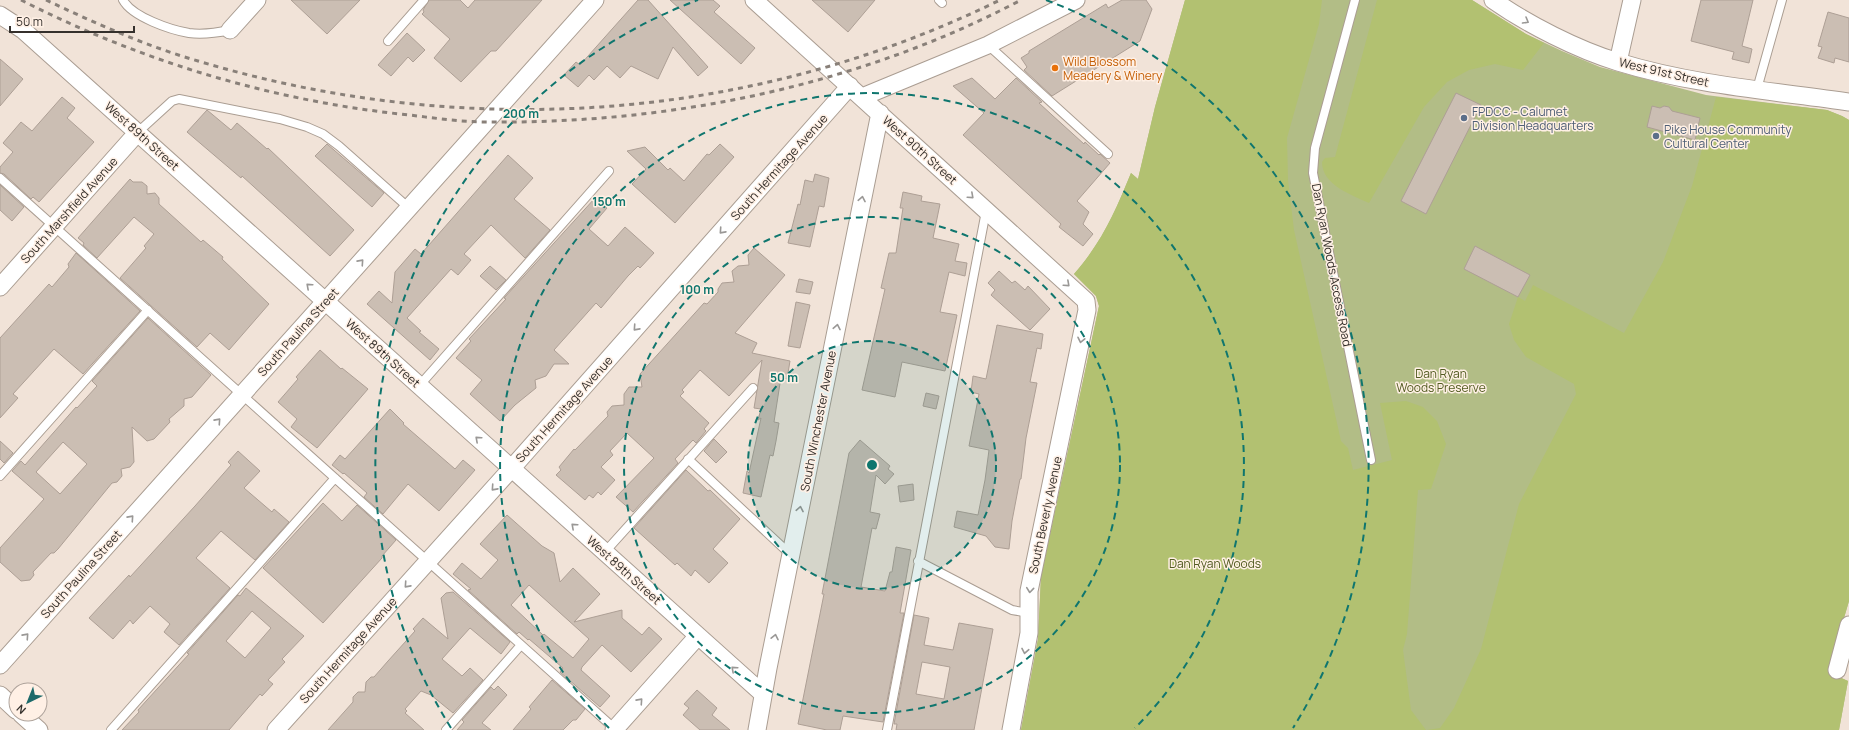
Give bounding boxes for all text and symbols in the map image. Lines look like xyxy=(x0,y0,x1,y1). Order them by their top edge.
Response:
scale bar xyxy=(10,8,134,34)
text: 50 m xyxy=(16,13,43,30)
one-way arrow xyxy=(1522,16,1529,23)
place label: Wild Blossom Meadery & Winery xyxy=(1063,53,1163,84)
street label: West 91st Street xyxy=(1617,53,1711,91)
marker: Wild Blossom Meadery & Winery xyxy=(1050,63,1060,73)
street label: West 89th Street xyxy=(101,98,183,174)
place label: FPDCC - Calumet Division Headquarters xyxy=(1472,103,1594,134)
text: 200 m xyxy=(503,105,539,122)
street label: South Hermitage Avenue xyxy=(727,110,831,224)
street label: West 90th Street xyxy=(879,112,961,188)
marker: FPDCC - Calumet Division Headquarters xyxy=(1459,113,1469,123)
place label: Pike House Community Cultural Center xyxy=(1664,121,1792,152)
marker: Pike House Community Cultural Center xyxy=(1651,131,1661,141)
street label: South Marshfield Avenue xyxy=(17,153,121,267)
street label: Dan Ryan Woods Access Road xyxy=(1308,182,1356,348)
one-way arrow xyxy=(966,191,973,198)
text: 150 m xyxy=(592,193,626,210)
one-way arrow xyxy=(857,196,866,202)
one-way arrow xyxy=(720,226,727,234)
one-way arrow xyxy=(356,259,363,267)
one-way arrow xyxy=(1062,279,1069,286)
text: 100 m xyxy=(680,281,714,298)
one-way arrow xyxy=(306,283,314,291)
street label: South Paulina Street xyxy=(254,284,343,380)
street label: West 89th Street xyxy=(342,315,424,391)
one-way arrow xyxy=(634,323,641,331)
one-way arrow xyxy=(832,324,840,330)
one-way arrow xyxy=(1078,336,1086,343)
street label: South Winchester Avenue xyxy=(796,349,840,493)
street label: South Hermitage Avenue xyxy=(512,352,616,466)
park label: Dan Ryan Woods Preserve xyxy=(1396,365,1486,396)
text: 50 m xyxy=(770,369,798,386)
one-way arrow xyxy=(213,419,220,426)
one-way arrow xyxy=(475,436,483,444)
street label: South Beverly Avenue xyxy=(1024,455,1066,575)
centre of rings xyxy=(865,458,879,472)
one-way arrow xyxy=(491,483,499,491)
one-way arrow xyxy=(796,506,804,512)
one-way arrow xyxy=(127,515,134,523)
one-way arrow xyxy=(572,524,579,531)
street label: South Paulina Street xyxy=(37,526,126,622)
street label: West 89th Street xyxy=(583,532,665,608)
park label: Dan Ryan Woods xyxy=(1169,555,1261,572)
one-way arrow xyxy=(405,580,412,587)
one-way arrow xyxy=(1025,587,1034,593)
street label: South Hermitage Avenue xyxy=(296,593,400,707)
one-way arrow xyxy=(21,633,29,641)
one-way arrow xyxy=(770,633,778,640)
one-way arrow xyxy=(1022,648,1030,654)
one-way arrow xyxy=(731,666,739,674)
north arrow xyxy=(8,682,48,722)
one-way arrow xyxy=(635,698,643,706)
text: N xyxy=(13,701,29,718)

